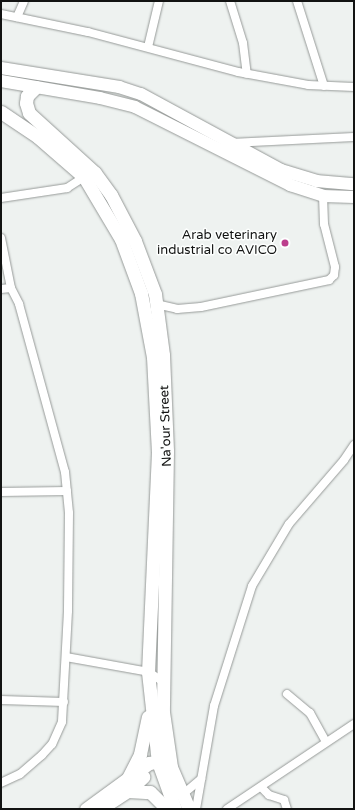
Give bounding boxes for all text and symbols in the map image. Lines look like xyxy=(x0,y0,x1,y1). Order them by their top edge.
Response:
place label: Arab veterinary industrial co AVICO xyxy=(157,228,277,259)
marker: Arab veterinary industrial co AVICO xyxy=(280,238,290,248)
street label: Na'our Street xyxy=(157,385,175,467)

